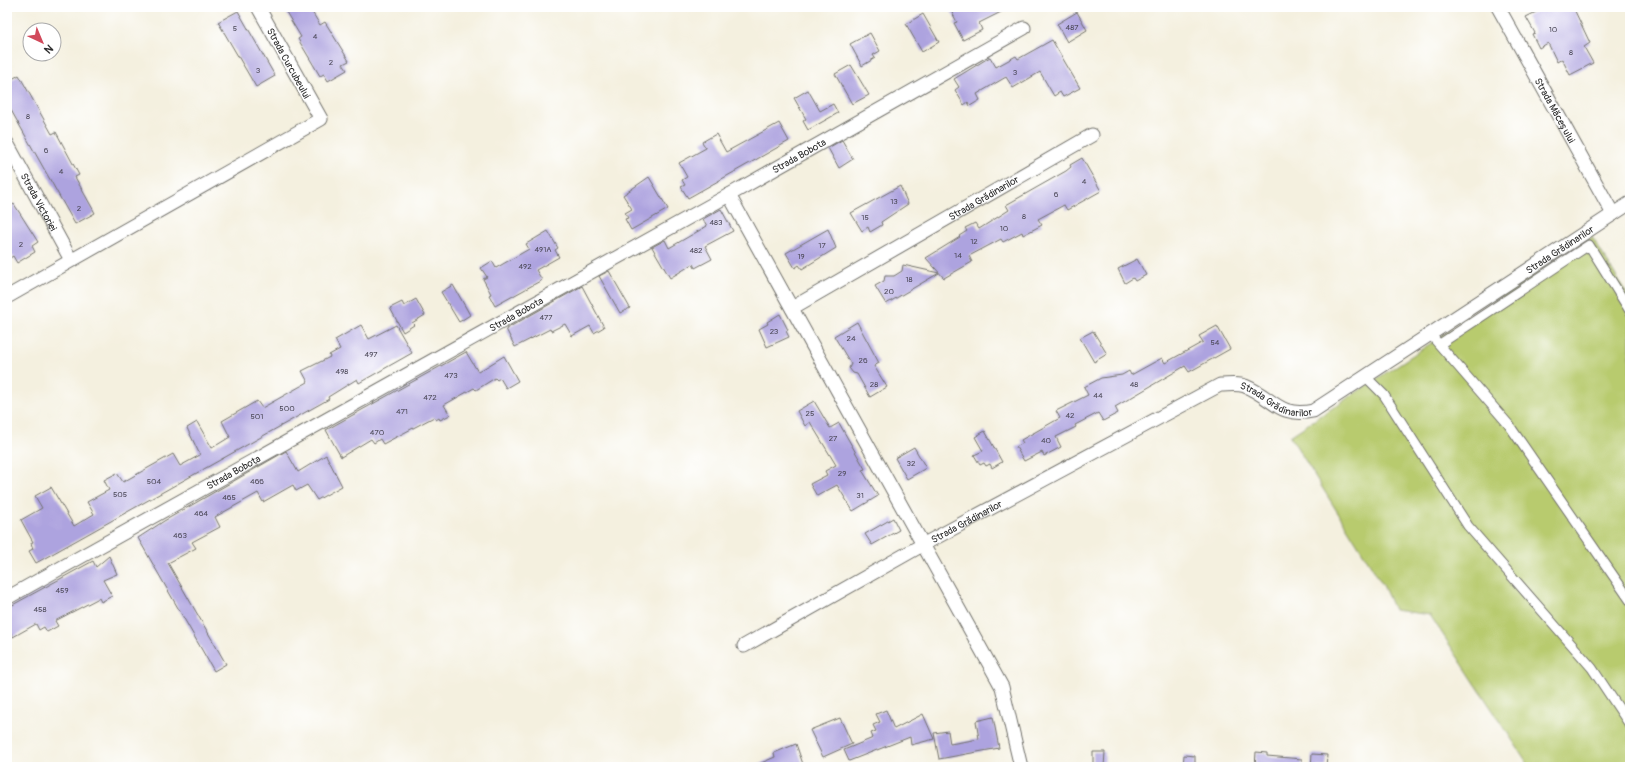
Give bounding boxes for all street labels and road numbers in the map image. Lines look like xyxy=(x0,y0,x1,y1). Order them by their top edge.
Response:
street label: Strada Curcubeului xyxy=(264,26,313,101)
street label: Strada Măceșului xyxy=(1532,76,1577,145)
street label: Strada Bobota xyxy=(770,136,829,176)
street label: Strada Victoriei xyxy=(18,171,59,233)
street label: Strada Grădinarilor xyxy=(947,173,1021,223)
street label: Strada Grădinarilor xyxy=(1524,223,1597,277)
street label: Strada Bobota xyxy=(487,295,546,335)
street label: Strada Grădinarilor xyxy=(1239,380,1314,419)
street label: Strada Bobota xyxy=(205,453,263,492)
street label: Strada Grădinarilor xyxy=(929,498,1005,546)

